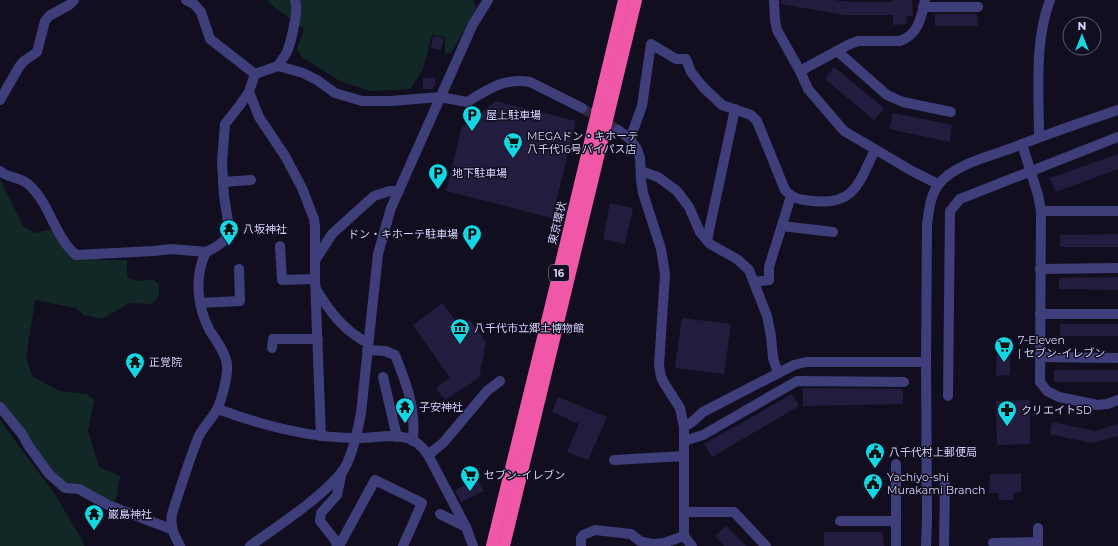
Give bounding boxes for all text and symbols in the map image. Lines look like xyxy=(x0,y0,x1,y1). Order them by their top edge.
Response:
north arrow xyxy=(1062,16,1102,56)
text: N xyxy=(1078,19,1086,33)
parking icon: 屋上駐車場 xyxy=(461,104,483,132)
place label: 屋上駐車場 xyxy=(486,108,541,122)
place label: MEGAドン・キホーテ 八千代16号バイパス店 xyxy=(527,129,638,156)
supermarket icon: MEGAドン・キホーテ 八千代16号バイパス店 xyxy=(502,131,524,159)
parking icon: 地下駐車場 xyxy=(427,162,449,190)
place label: 地下駐車場 xyxy=(452,166,507,180)
street label: 東京環状 xyxy=(545,199,569,246)
temple icon: 八坂神社 xyxy=(218,218,240,246)
place label: 八坂神社 xyxy=(243,222,287,236)
parking icon: ドン・キホーテ駐車場 xyxy=(461,223,483,251)
place label: ドン・キホーテ駐車場 xyxy=(348,227,458,241)
road number: 16 xyxy=(549,265,569,281)
museum icon: 八千代市立郷土博物館 xyxy=(449,317,471,345)
place label: 八千代市立郷土博物館 xyxy=(474,321,584,335)
place label: 7-Eleven | セブン-イレブン xyxy=(1018,333,1105,360)
supermarket icon: 7-Eleven | セブン-イレブン xyxy=(993,335,1015,363)
temple icon: 正覚院 xyxy=(124,351,146,379)
place label: 正覚院 xyxy=(149,355,182,369)
temple icon: 子安神社 xyxy=(394,396,416,424)
pharmacy icon: クリエイトSD xyxy=(996,399,1018,427)
place label: 子安神社 xyxy=(419,400,463,414)
place label: クリエイトSD xyxy=(1021,403,1092,417)
public building icon: 八千代村上郵便局 xyxy=(864,441,886,469)
place label: 八千代村上郵便局 xyxy=(889,445,977,459)
supermarket icon: セブン-イレブン xyxy=(459,464,481,492)
place label: セブン-イレブン xyxy=(484,468,565,482)
place label: Yachiyo-shi Murakami Branch xyxy=(887,470,986,497)
public building icon: Yachiyo-shi Murakami Branch xyxy=(862,472,884,500)
temple icon: 巌島神社 xyxy=(83,503,105,531)
place label: 巌島神社 xyxy=(108,507,152,521)

